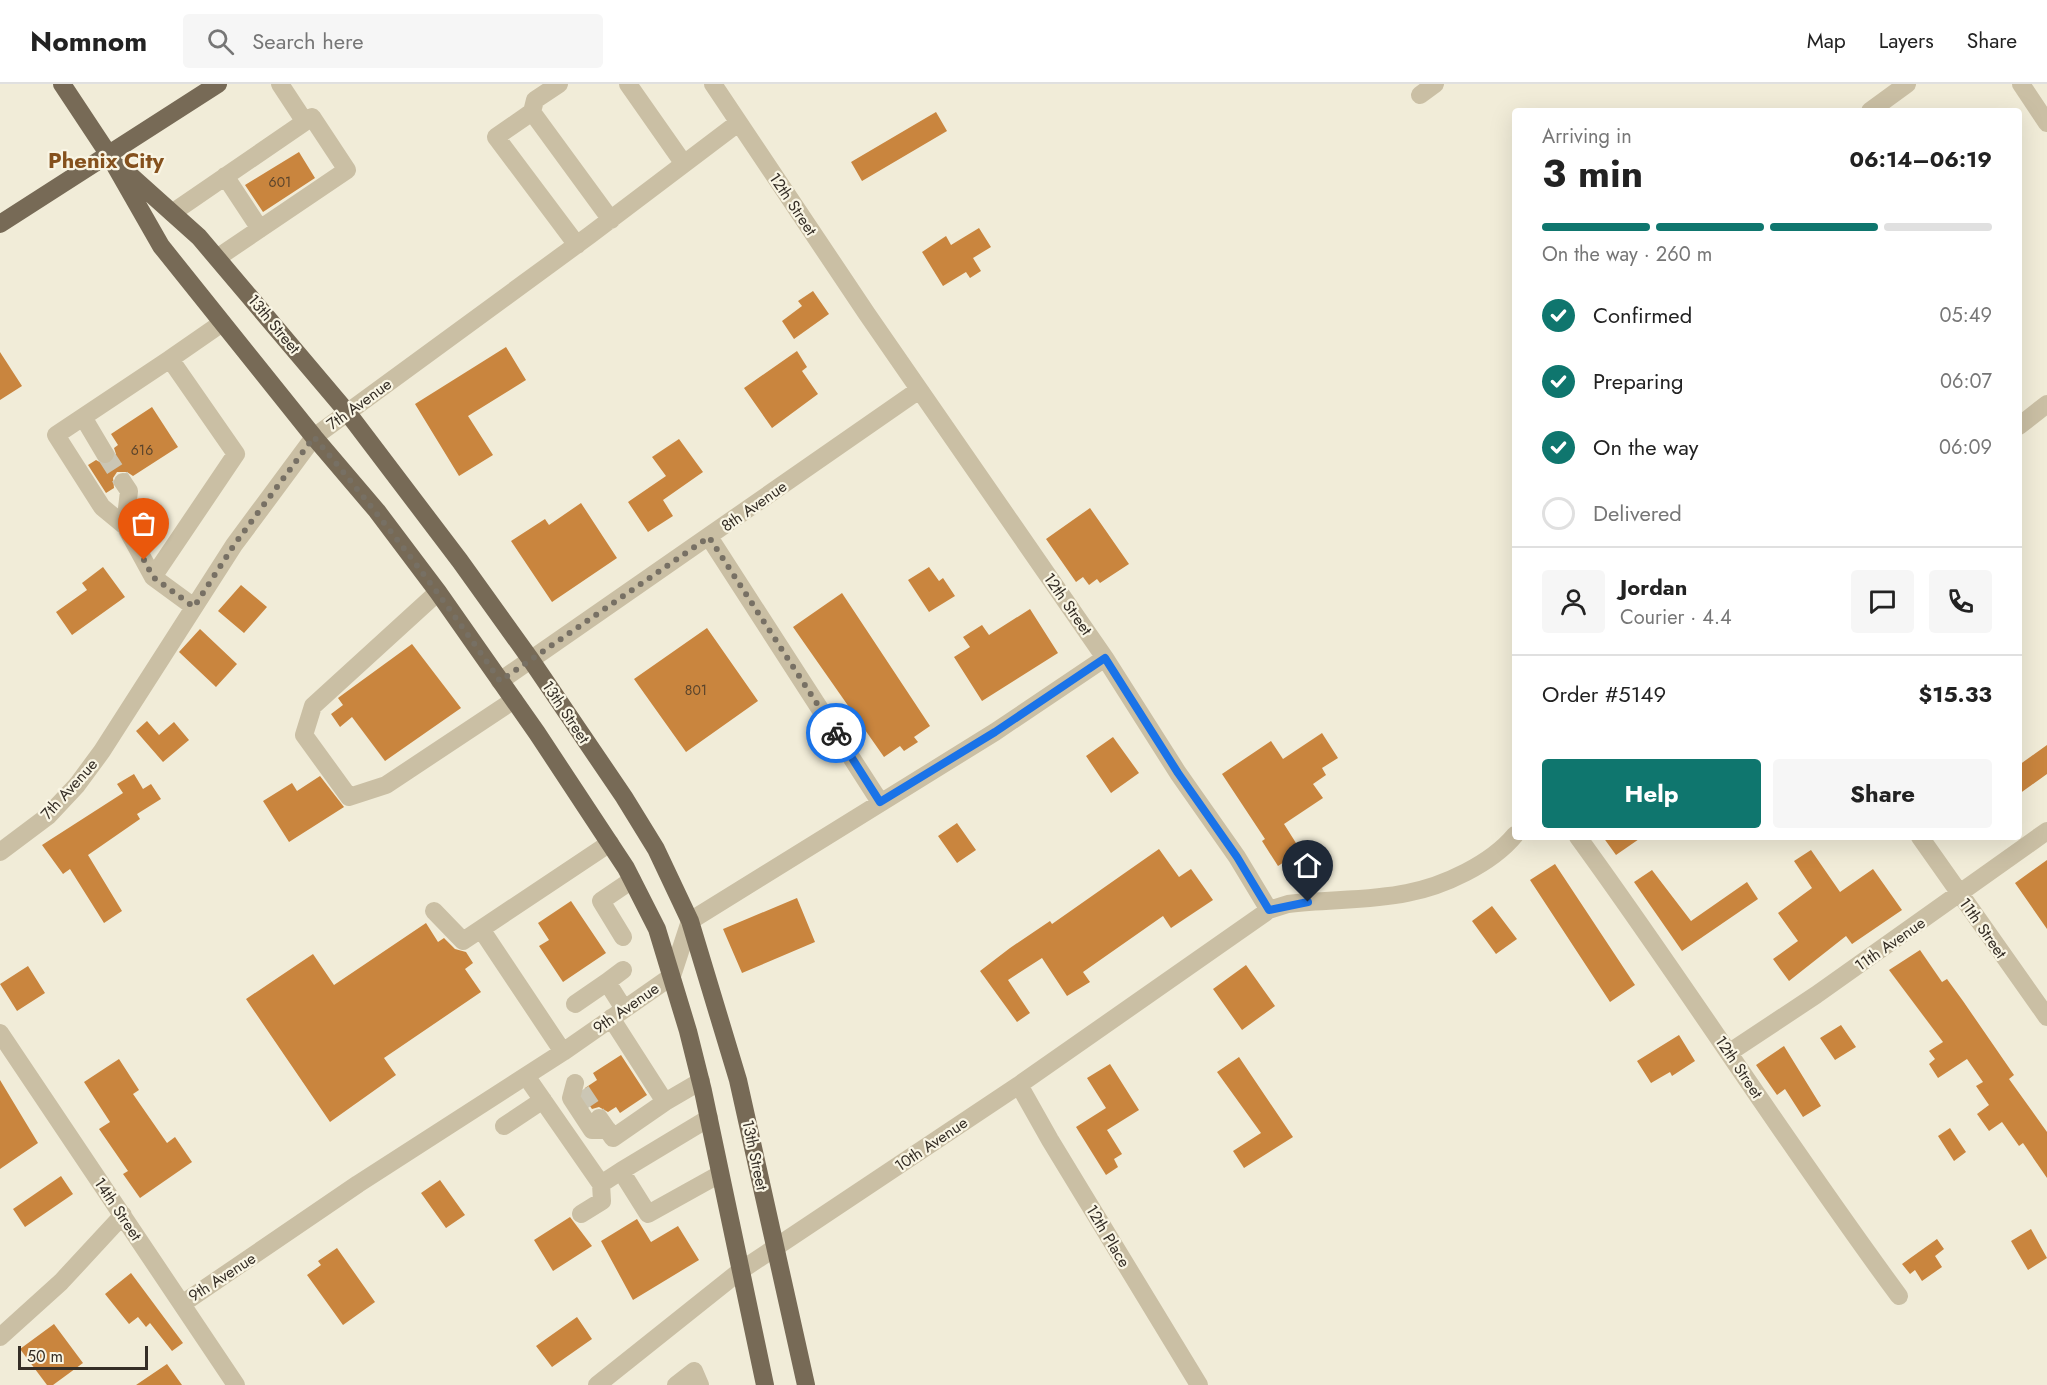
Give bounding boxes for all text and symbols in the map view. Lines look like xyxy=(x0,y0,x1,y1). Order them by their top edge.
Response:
search box xyxy=(183,14,603,68)
text: Nomnom xyxy=(30,21,147,62)
icon: search xyxy=(204,25,237,58)
text: Search here xyxy=(252,25,364,57)
text: Map xyxy=(1807,26,1846,56)
text: Layers xyxy=(1879,26,1934,56)
text: Share xyxy=(1967,26,2017,56)
text: Arriving in xyxy=(1542,122,1632,151)
text: 06:14–06:19 xyxy=(1850,143,1992,175)
district label: Phenix City xyxy=(48,144,164,176)
text: 3 min xyxy=(1542,145,1643,202)
street label: 12th Street xyxy=(763,168,823,240)
house number: 601 xyxy=(269,172,291,192)
text: On the way · 260 m xyxy=(1542,240,1712,269)
street label: 13th Street xyxy=(242,289,306,359)
icon: check xyxy=(1542,299,1575,332)
text: Confirmed xyxy=(1593,299,1692,331)
text: 05:49 xyxy=(1940,301,1992,330)
icon: check xyxy=(1542,365,1575,398)
text: Preparing xyxy=(1593,365,1684,397)
text: 06:07 xyxy=(1940,367,1992,396)
street label: 7th Avenue xyxy=(322,373,396,435)
icon: check xyxy=(1542,431,1575,464)
text: On the way xyxy=(1593,431,1698,463)
text: 06:09 xyxy=(1939,433,1992,462)
house number: 616 xyxy=(131,440,153,460)
street label: 8th Avenue xyxy=(716,475,792,537)
text: Delivered xyxy=(1593,497,1682,529)
pin xyxy=(118,498,169,560)
icon: bag xyxy=(127,507,160,540)
street label: 12th Street xyxy=(1038,568,1098,640)
button: person xyxy=(1542,570,1605,633)
button: chat xyxy=(1851,570,1914,633)
button: phone xyxy=(1929,570,1992,633)
text: Jordan xyxy=(1620,571,1687,603)
text: Courier · 4.4 xyxy=(1620,603,1732,632)
street label: 13th Street xyxy=(537,676,596,748)
text: Order #5149 xyxy=(1542,678,1666,710)
text: $15.33 xyxy=(1919,678,1992,710)
house number: 801 xyxy=(685,680,707,700)
courier xyxy=(806,703,866,763)
icon: bike xyxy=(820,717,853,750)
street label: 7th Avenue xyxy=(35,753,103,825)
button: Help xyxy=(1542,759,1761,828)
button: Share xyxy=(1773,759,1992,828)
pin xyxy=(1282,840,1333,902)
icon: home xyxy=(1291,849,1324,882)
street label: 11th Street xyxy=(1954,893,2012,963)
street label: 11th Avenue xyxy=(1850,911,1930,977)
street label: 9th Avenue xyxy=(588,977,664,1039)
street label: 12th Street xyxy=(1709,1031,1769,1103)
street label: 10th Avenue xyxy=(890,1111,972,1177)
street label: 13th Street xyxy=(736,1118,774,1192)
street label: 14th Street xyxy=(88,1173,148,1245)
street label: 12th Place xyxy=(1080,1200,1136,1272)
street label: 9th Avenue xyxy=(184,1247,260,1307)
scale bar xyxy=(18,1343,148,1370)
text: 50 m xyxy=(27,1345,63,1368)

